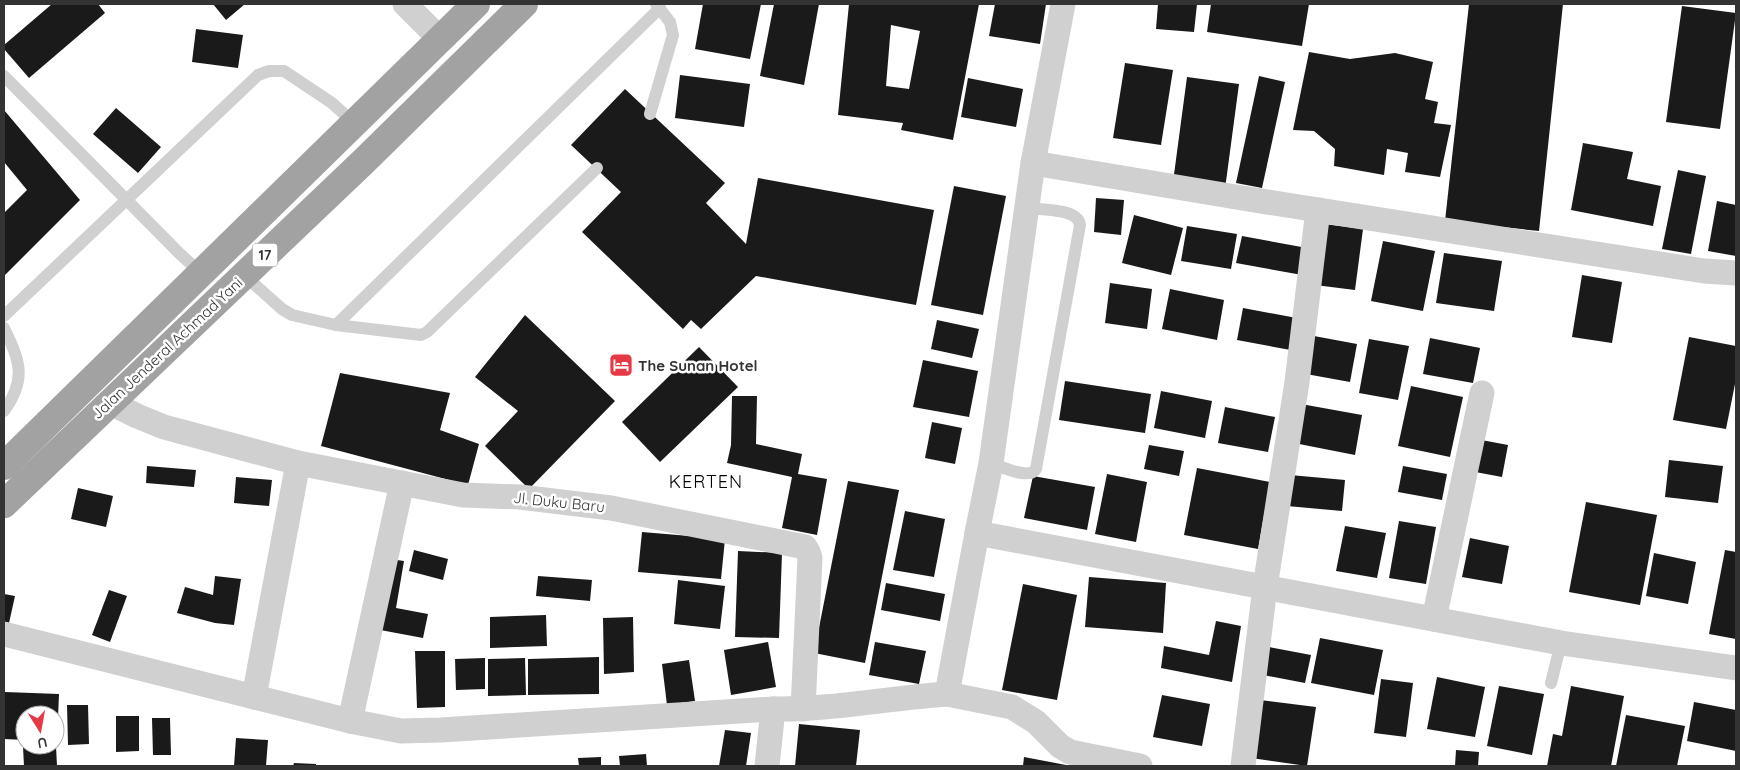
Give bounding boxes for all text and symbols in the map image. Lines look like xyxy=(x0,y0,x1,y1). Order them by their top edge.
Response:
road number: 17 xyxy=(252,244,278,266)
street label: Jalan Jenderal Achmad Yani xyxy=(88,273,246,423)
hotel icon: The Sunan Hotel xyxy=(608,352,634,378)
place label: The Sunan Hotel xyxy=(638,356,758,375)
district label: KERTEN xyxy=(669,470,743,493)
street label: Jl. Duku Baru xyxy=(512,488,606,516)
north arrow xyxy=(15,705,65,755)
text: U xyxy=(36,733,49,753)

